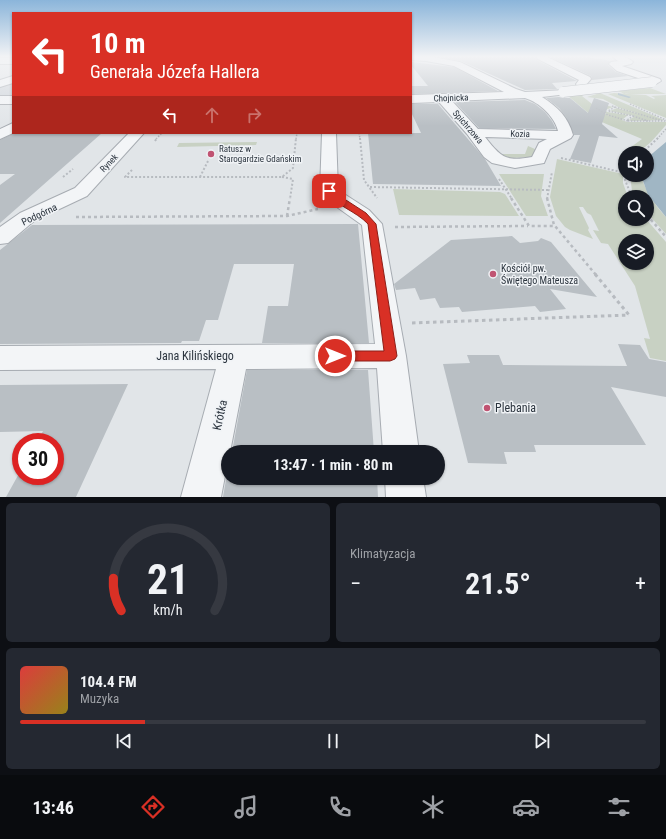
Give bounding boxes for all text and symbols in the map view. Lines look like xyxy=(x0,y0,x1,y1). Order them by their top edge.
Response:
text: 10 m xyxy=(90,27,146,60)
icon: left xyxy=(24,28,76,80)
text: Generała Józefa Hallera xyxy=(90,61,260,82)
street label: Chojnicka xyxy=(433,92,469,104)
icon: left xyxy=(159,104,181,126)
icon: ahead xyxy=(201,104,223,126)
icon: right xyxy=(243,104,265,126)
street label: Spichrzowa xyxy=(451,108,485,146)
street label: Kozia xyxy=(510,129,530,139)
place label: Ratusz w Starogardzie Gdańskim xyxy=(219,144,302,164)
map controls xyxy=(618,146,654,270)
button: sound xyxy=(618,146,654,182)
marker: Ratusz w Starogardzie Gdańskim xyxy=(206,149,216,159)
street label: Rynek xyxy=(98,152,120,174)
pin xyxy=(312,174,346,208)
icon: arrive xyxy=(318,180,340,202)
button: search xyxy=(618,190,654,226)
street label: Podgórna xyxy=(20,201,59,227)
button: layers xyxy=(618,234,654,270)
place label: Kościół pw. Świętego Mateusza xyxy=(501,263,578,286)
marker: Kościół pw. Świętego Mateusza xyxy=(488,269,498,279)
position arrow xyxy=(314,335,356,377)
street label: Jana Kilińskiego xyxy=(156,349,234,363)
street label: Krótka xyxy=(210,398,230,432)
place label: Plebania xyxy=(495,401,536,415)
marker: Plebania xyxy=(482,403,492,413)
speed limit sign: 30 xyxy=(12,433,64,485)
text: 13:47 · 1 min · 80 m xyxy=(273,456,393,474)
text: Klimatyzacja xyxy=(350,546,415,561)
text: 21 xyxy=(147,554,189,603)
text: 21.5° xyxy=(465,566,531,601)
text: − xyxy=(350,571,361,596)
text: + xyxy=(635,571,646,596)
text: km/h xyxy=(153,601,183,617)
text: 104.4 FM xyxy=(80,673,137,691)
text: Muzyka xyxy=(80,691,119,706)
icon: previous xyxy=(113,730,135,752)
icon: pause xyxy=(322,730,344,752)
icon: next xyxy=(531,730,553,752)
icon: directions xyxy=(139,793,167,821)
icon: music xyxy=(232,793,260,821)
icon: phone xyxy=(326,793,354,821)
icon: climate xyxy=(419,793,447,821)
icon: car xyxy=(512,793,540,821)
icon: filters xyxy=(605,793,633,821)
text: 13:46 xyxy=(33,797,74,818)

